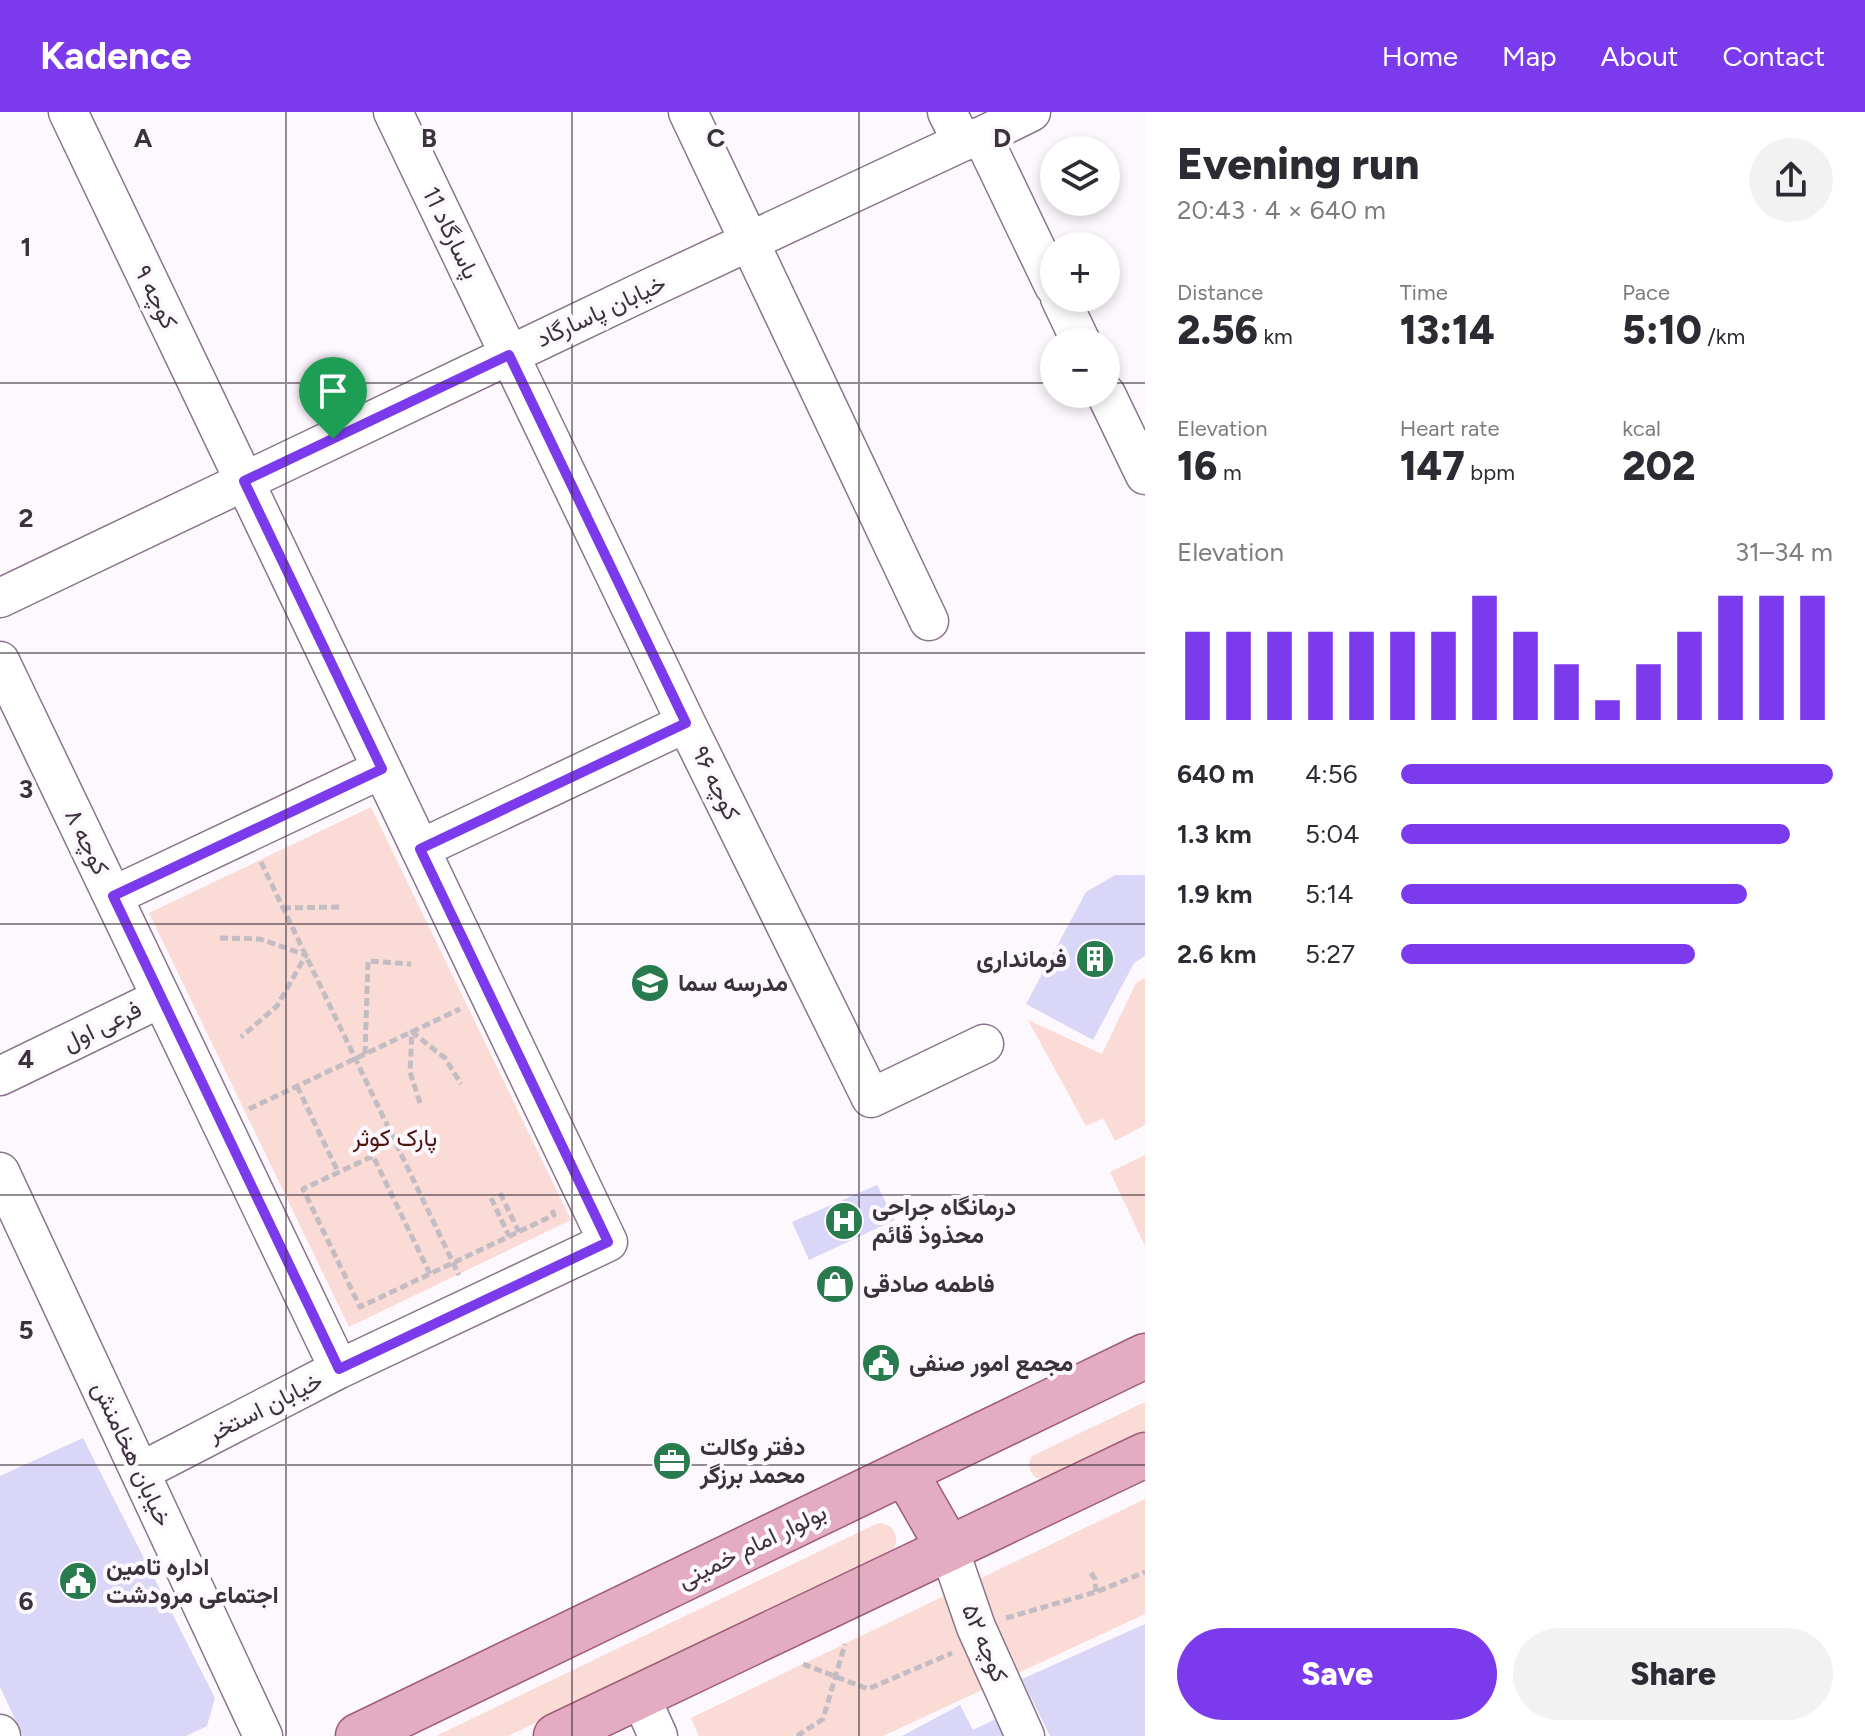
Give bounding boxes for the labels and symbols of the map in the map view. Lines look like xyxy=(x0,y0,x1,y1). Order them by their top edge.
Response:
text: A xyxy=(134,122,153,154)
text: B xyxy=(421,122,437,154)
text: C xyxy=(707,122,726,154)
text: D xyxy=(993,122,1011,154)
street label: پاسارگاد 11 xyxy=(415,182,486,285)
text: 1 xyxy=(21,231,31,263)
street label: کوچه ۹ xyxy=(127,260,184,334)
street label: خیابان پاسارگاد xyxy=(531,268,671,355)
pin xyxy=(299,357,367,439)
text: 2 xyxy=(18,502,34,534)
street label: کوچه ۹۶ xyxy=(684,741,747,826)
text: 3 xyxy=(19,773,33,805)
street label: کوچه ۸ xyxy=(57,804,116,880)
building icon: فرمانداری xyxy=(1074,938,1116,980)
place label: فرمانداری xyxy=(976,944,1067,974)
school or university icon: مدرسه سما xyxy=(629,962,671,1004)
place label: مدرسه سما xyxy=(678,968,788,998)
street label: فرعی اول xyxy=(58,994,146,1058)
text: 4 xyxy=(18,1043,34,1075)
park label: پارک کوثر xyxy=(352,1123,437,1154)
place label: درمانگاه جراحی محذوذ قائم xyxy=(872,1192,1016,1251)
hospital icon: درمانگاه جراحی محذوذ قائم xyxy=(823,1200,865,1242)
shop icon: فاطمه صادقی xyxy=(814,1263,856,1305)
place label: فاطمه صادقی xyxy=(863,1269,995,1298)
text: 5 xyxy=(18,1314,34,1346)
public building icon: مجمع امور صنفی xyxy=(860,1342,902,1384)
place label: مجمع امور صنفی xyxy=(909,1348,1073,1380)
street label: خیابان استخر xyxy=(201,1365,328,1449)
street label: خیابان هخامنش xyxy=(86,1377,179,1531)
place label: دفتر وکالت محمد برزگر xyxy=(699,1432,805,1490)
office icon: دفتر وکالت محمد برزگر xyxy=(651,1440,693,1482)
street label: بولوار امام خمینی xyxy=(673,1497,832,1596)
place label: اداره تامین اجتماعی مرودشت xyxy=(106,1552,279,1610)
public building icon: اداره تامین اجتماعی مرودشت xyxy=(57,1560,99,1602)
text: 6 xyxy=(18,1585,34,1617)
street label: کوچه ۵۲ xyxy=(954,1599,1015,1687)

